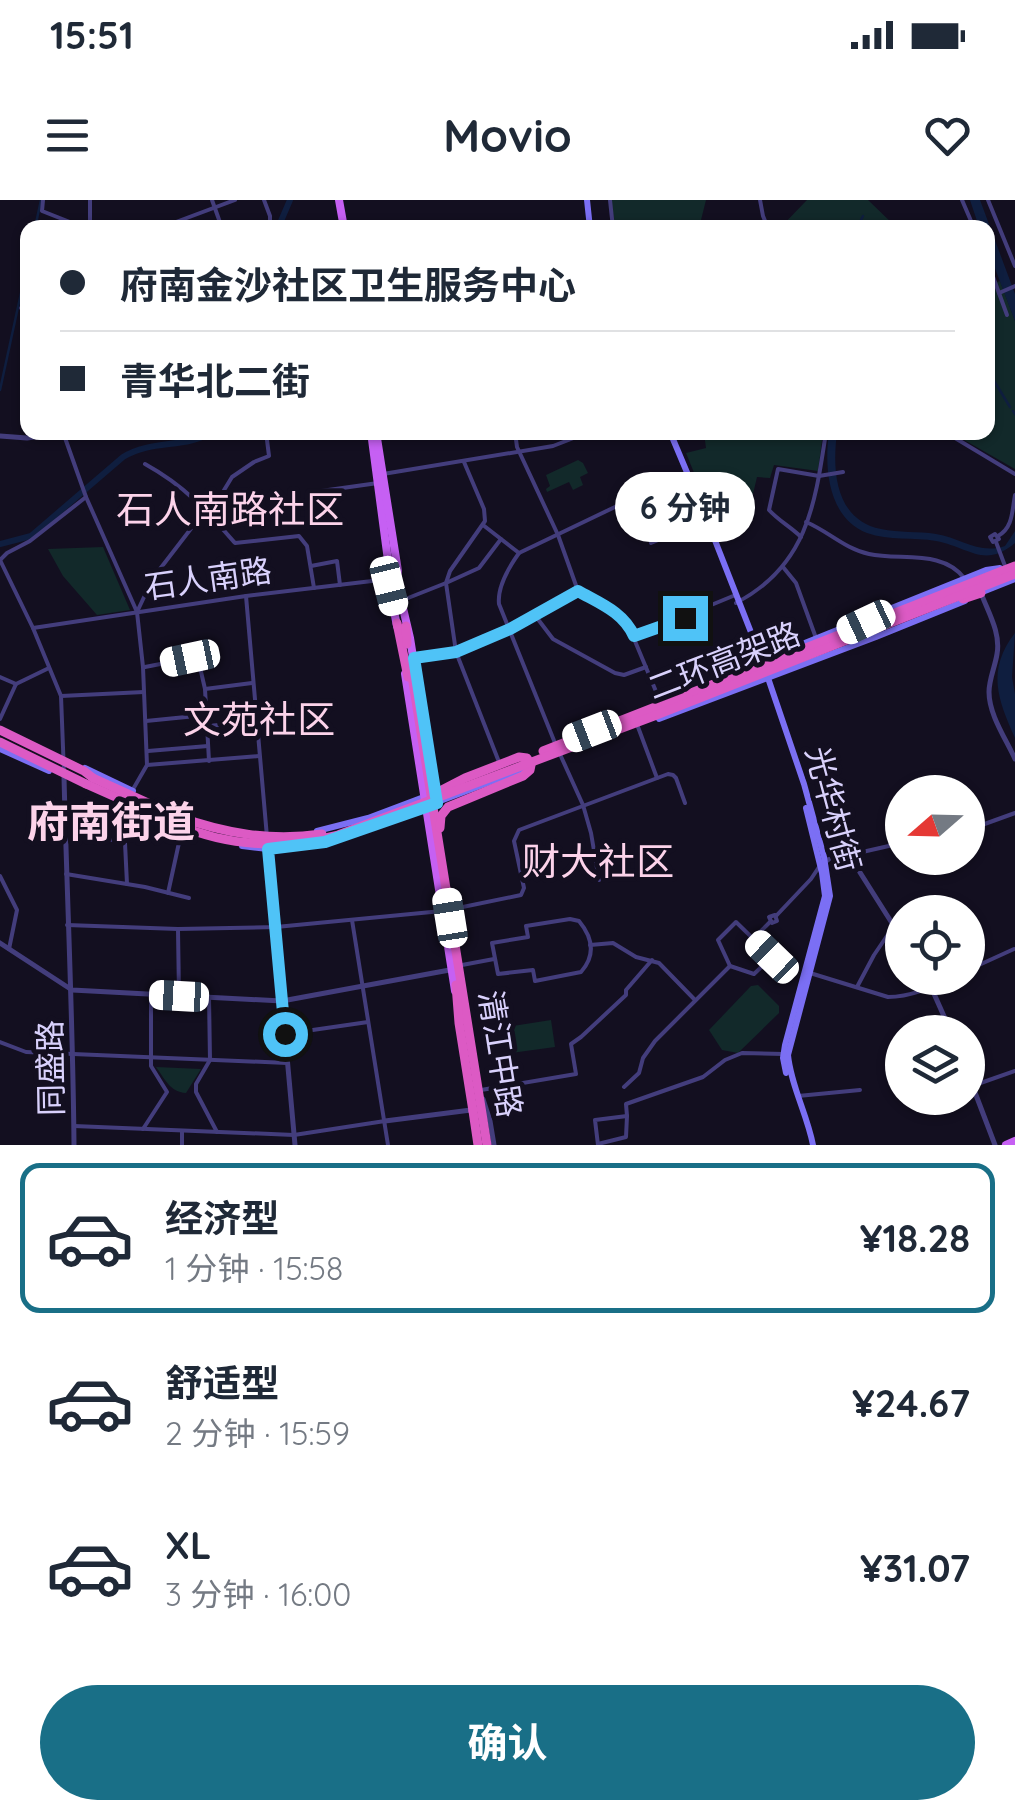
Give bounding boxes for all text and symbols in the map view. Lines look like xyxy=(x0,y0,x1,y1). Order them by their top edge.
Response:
text: 15:51 xyxy=(50,11,134,59)
text: Movio xyxy=(443,107,572,163)
icon: menu xyxy=(40,108,95,163)
icon: heart xyxy=(920,108,975,163)
text: 府南金沙社区卫生服务中心 xyxy=(120,261,576,309)
text: 青华北二街 xyxy=(120,357,310,405)
callout: 6 分钟 xyxy=(615,473,755,543)
district label: 石人南路社区 xyxy=(116,485,344,533)
text: 6 分钟 xyxy=(640,487,730,527)
street label: 石人南路 xyxy=(142,549,274,607)
car xyxy=(367,553,411,619)
route end xyxy=(663,596,708,641)
car xyxy=(832,596,900,648)
street label: 二环高架路 xyxy=(642,613,806,707)
car xyxy=(158,637,222,679)
district label: 文苑社区 xyxy=(183,695,335,743)
car xyxy=(559,706,625,756)
street label: 光华村街 xyxy=(798,742,870,876)
north arrow xyxy=(885,775,985,875)
map controls xyxy=(885,775,985,1115)
district label: 府南街道 xyxy=(27,795,195,848)
district label: 财大社区 xyxy=(522,837,674,885)
car xyxy=(430,886,470,950)
button: locate xyxy=(885,895,985,995)
car xyxy=(740,925,804,989)
car xyxy=(148,979,210,1013)
street label: 清江中路 xyxy=(471,987,531,1120)
route start xyxy=(263,1012,308,1057)
button: layers xyxy=(885,1015,985,1115)
street label: 同盛路 xyxy=(29,1020,71,1116)
icon: car xyxy=(45,1193,135,1283)
text: 经济型 xyxy=(165,1194,279,1242)
text: ¥18.28 xyxy=(860,1214,970,1262)
text: 1 分钟 · 15:58 xyxy=(165,1248,343,1288)
icon: car xyxy=(45,1358,135,1448)
text: 舒适型 xyxy=(165,1359,279,1407)
text: ¥24.67 xyxy=(852,1379,970,1427)
text: 2 分钟 · 15:59 xyxy=(165,1413,350,1453)
text: XL xyxy=(165,1521,211,1569)
icon: car xyxy=(45,1523,135,1613)
text: ¥31.07 xyxy=(860,1544,970,1592)
text: 3 分钟 · 16:00 xyxy=(165,1574,351,1614)
button: 确认 xyxy=(40,1685,975,1800)

